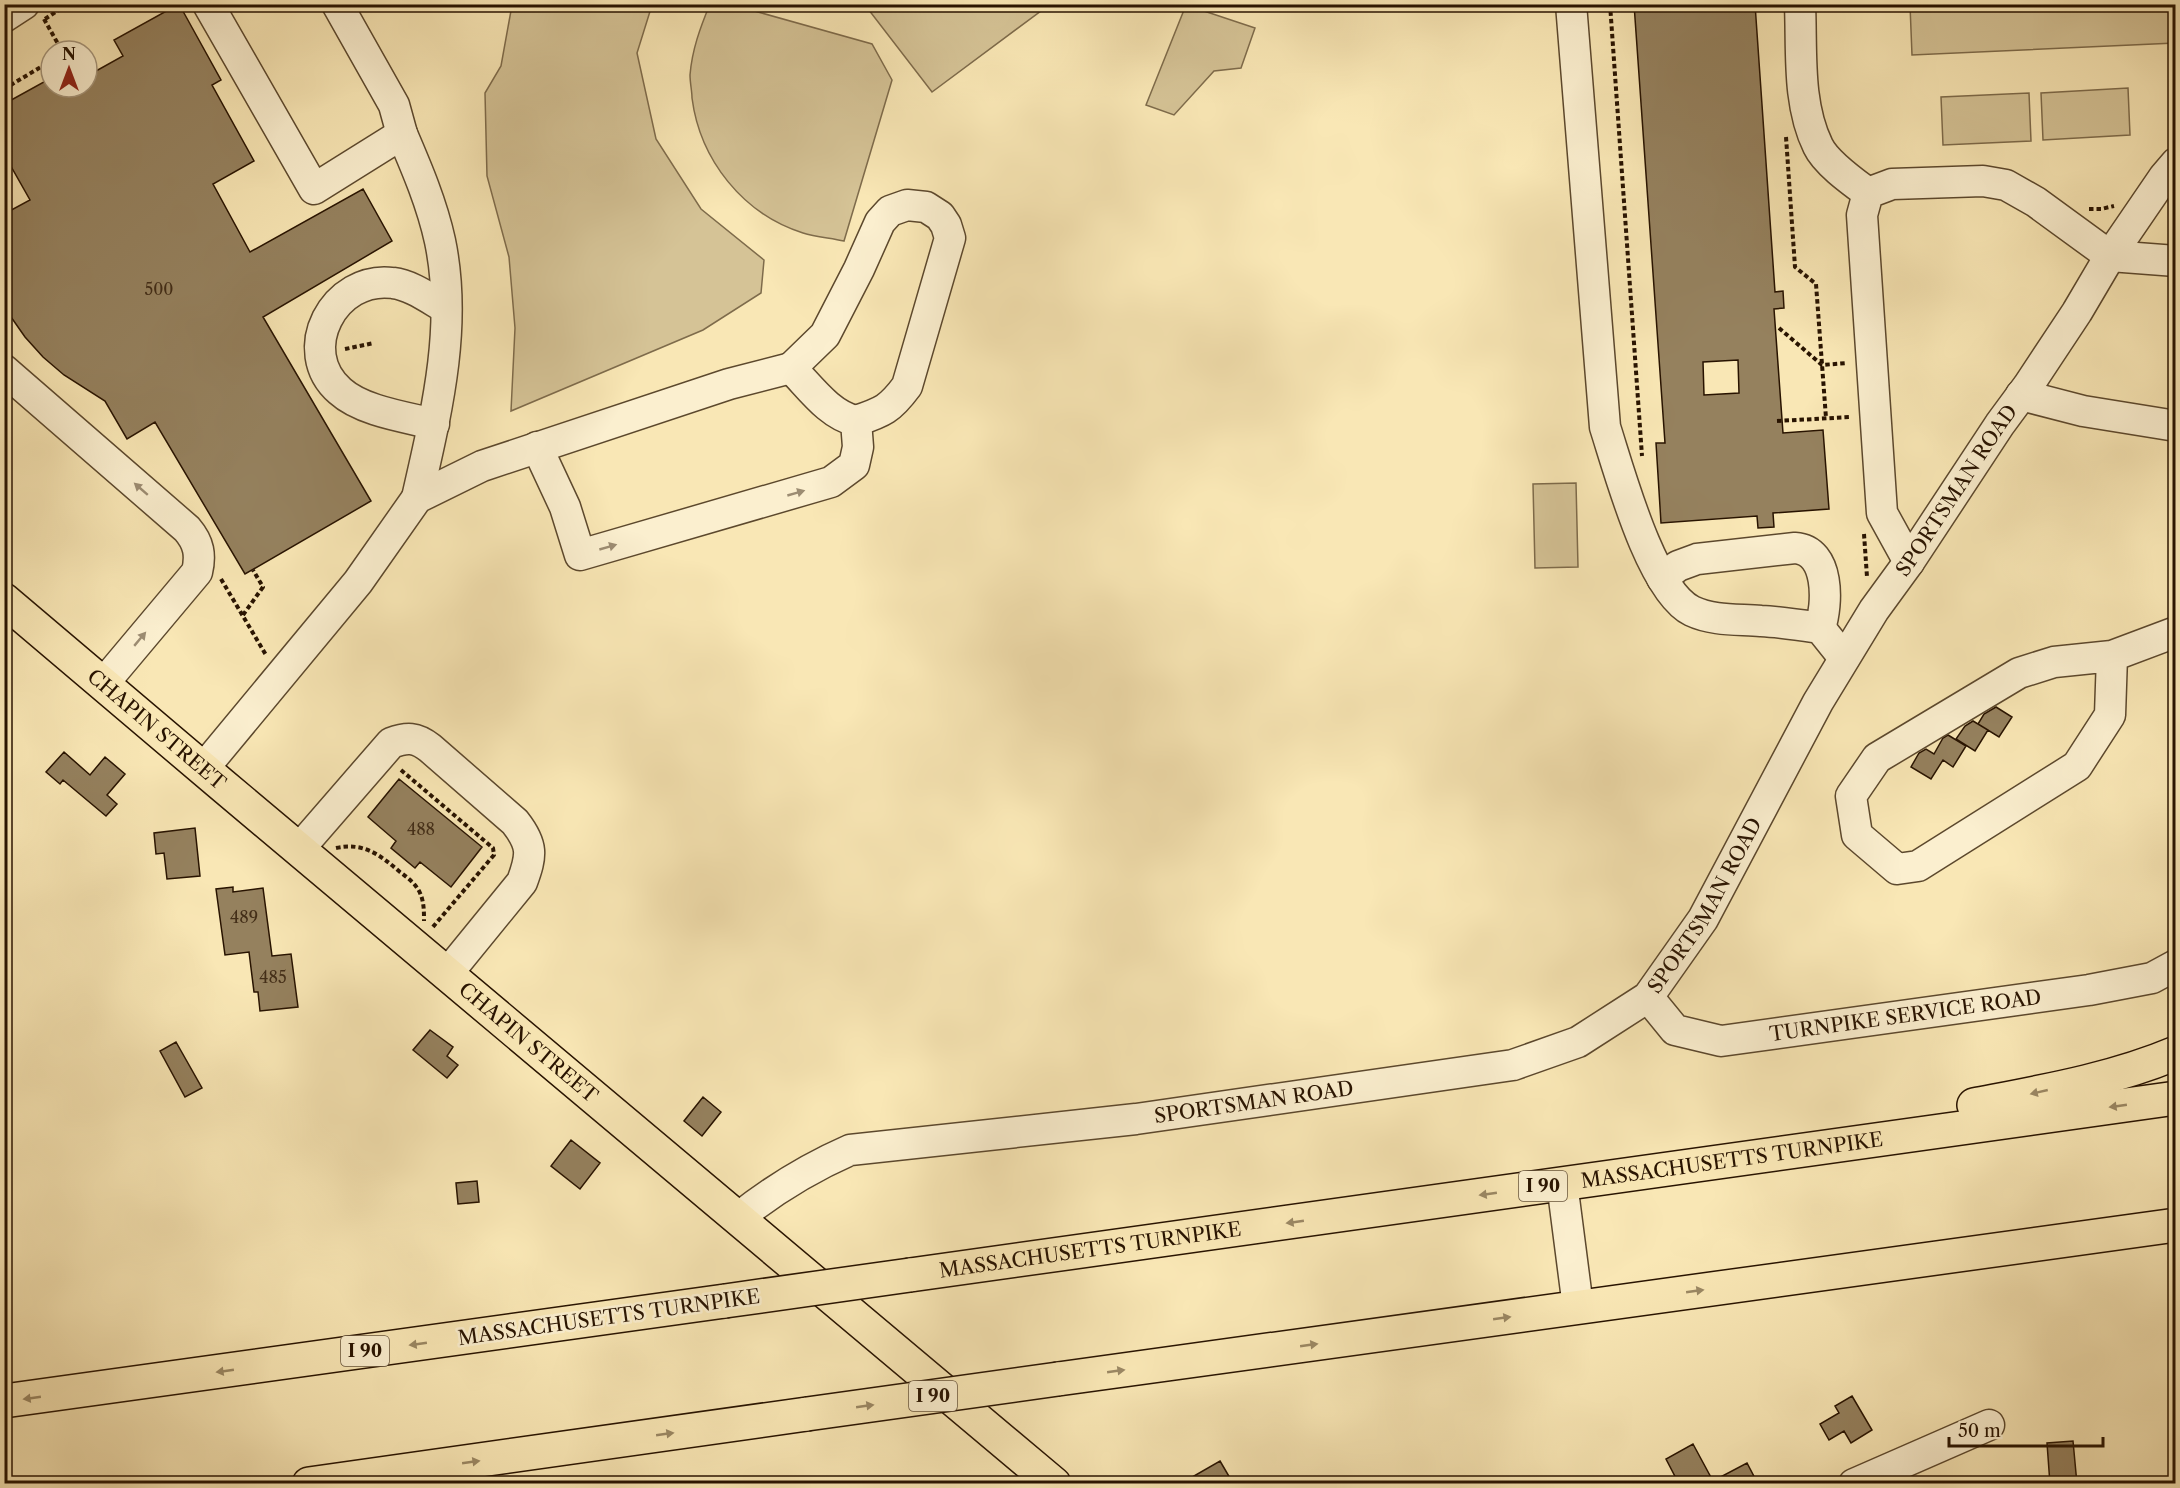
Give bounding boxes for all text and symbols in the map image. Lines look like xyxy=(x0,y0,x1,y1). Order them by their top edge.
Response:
north arrow xyxy=(39,39,99,99)
text: N xyxy=(62,44,76,64)
house number: 500 xyxy=(145,279,173,299)
street label: SPORTSMAN ROAD xyxy=(1891,400,2022,581)
one-way arrow xyxy=(134,483,149,496)
one-way arrow xyxy=(787,488,805,497)
one-way arrow xyxy=(599,542,617,551)
one-way arrow xyxy=(134,631,147,647)
street label: CHAPIN STREET xyxy=(82,664,231,795)
street label: SPORTSMAN ROAD xyxy=(1642,813,1767,998)
house number: 488 xyxy=(407,819,435,839)
house number: 489 xyxy=(230,907,258,927)
house number: 485 xyxy=(259,967,287,987)
street label: CHAPIN STREET xyxy=(454,977,603,1107)
street label: TURNPIKE SERVICE ROAD xyxy=(1768,985,2043,1046)
street label: SPORTSMAN ROAD xyxy=(1152,1076,1355,1128)
one-way arrow xyxy=(2029,1088,2048,1098)
one-way arrow xyxy=(2108,1102,2127,1111)
street label: MASSACHUSETTS TURNPIKE xyxy=(1579,1127,1885,1193)
road number: I 90 xyxy=(1519,1171,1567,1201)
one-way arrow xyxy=(1478,1190,1497,1199)
street label: MASSACHUSETTS TURNPIKE xyxy=(938,1217,1243,1283)
one-way arrow xyxy=(1285,1218,1304,1227)
street label: MASSACHUSETTS TURNPIKE xyxy=(456,1284,762,1350)
one-way arrow xyxy=(1686,1287,1705,1296)
one-way arrow xyxy=(1493,1313,1512,1322)
road number: I 90 xyxy=(341,1336,389,1366)
one-way arrow xyxy=(408,1339,427,1348)
one-way arrow xyxy=(1300,1341,1319,1350)
one-way arrow xyxy=(215,1366,234,1375)
one-way arrow xyxy=(1106,1366,1125,1376)
road number: I 90 xyxy=(909,1381,957,1411)
one-way arrow xyxy=(22,1393,41,1402)
one-way arrow xyxy=(856,1401,875,1410)
scale bar xyxy=(1949,1410,2104,1448)
text: 50 m xyxy=(1958,1420,2001,1442)
one-way arrow xyxy=(655,1430,674,1439)
one-way arrow xyxy=(462,1457,481,1466)

